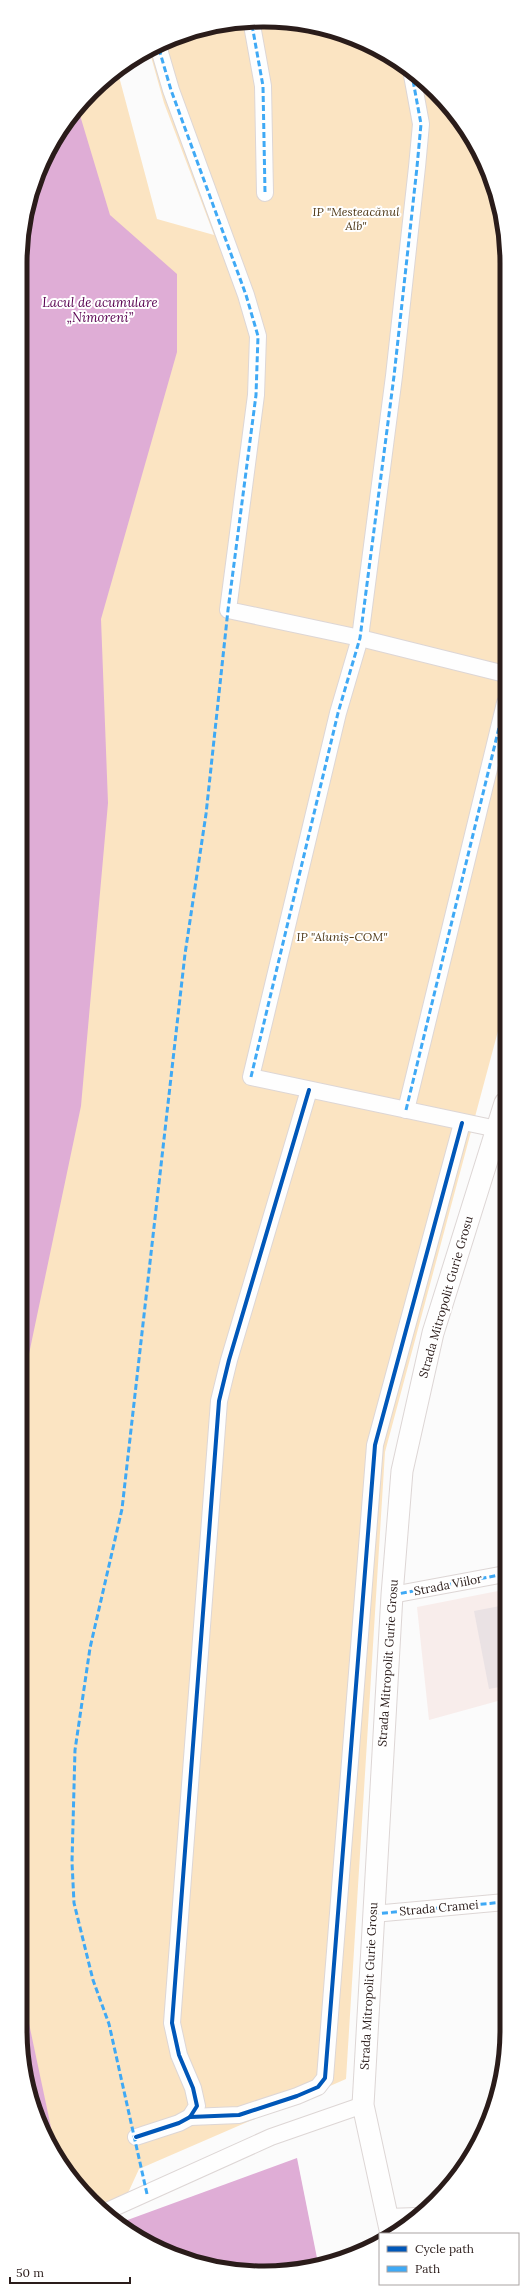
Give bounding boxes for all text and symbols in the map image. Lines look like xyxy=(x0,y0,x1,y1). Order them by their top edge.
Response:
park label: IP "Mesteacănul Alb" xyxy=(312,204,400,233)
water label: Lacul de acumulare „Nimoreni” xyxy=(42,294,158,326)
park label: IP "Aluniș-COM" xyxy=(297,929,387,944)
street label: Strada Mitropolit Gurie Grosu xyxy=(415,1214,476,1380)
street label: Strada Viilor xyxy=(413,1570,484,1598)
street label: Strada Mitropolit Gurie Grosu xyxy=(374,1579,401,1747)
street label: Strada Cramei xyxy=(399,1897,479,1918)
street label: Strada Mitropolit Gurie Grosu xyxy=(357,1902,380,2070)
legend xyxy=(379,2233,519,2285)
text: Cycle path xyxy=(415,2241,474,2256)
scale bar xyxy=(10,2259,130,2285)
text: Path xyxy=(415,2261,440,2276)
text: 50 m xyxy=(16,2265,44,2280)

